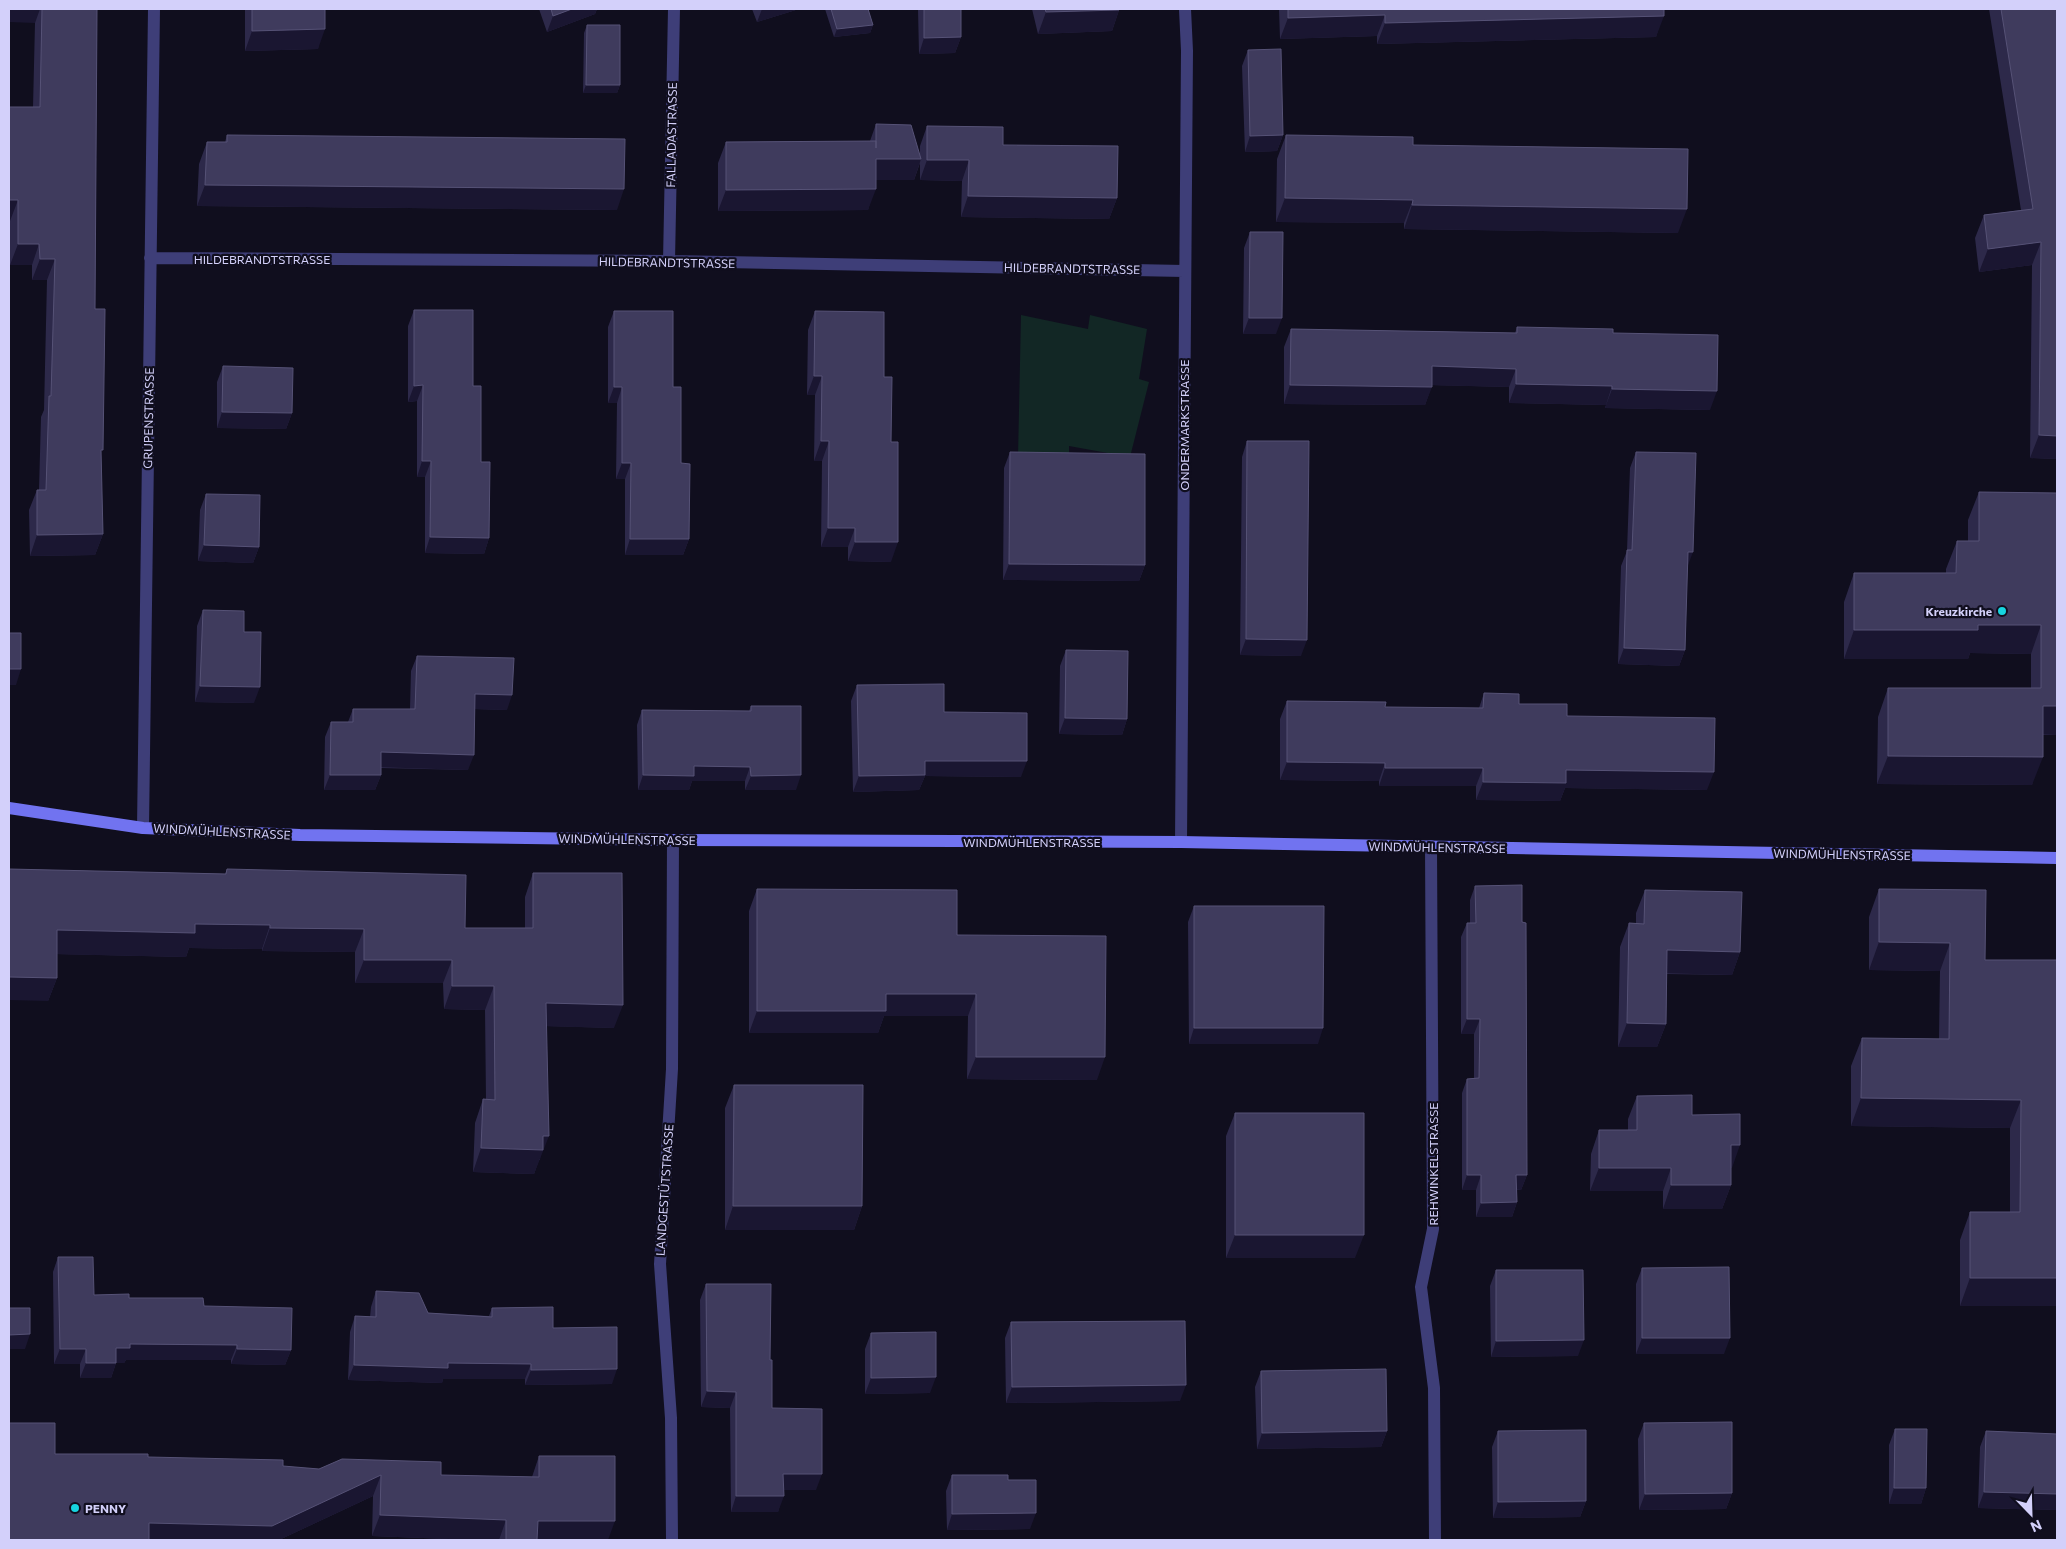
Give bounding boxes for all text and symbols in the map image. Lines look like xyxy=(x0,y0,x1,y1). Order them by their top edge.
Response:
street label: FALLADASTRASSE xyxy=(663,82,679,188)
street label: HILDEBRANDTSTRASSE xyxy=(194,252,330,266)
street label: HILDEBRANDTSTRASSE xyxy=(599,254,735,270)
street label: HILDEBRANDTSTRASSE xyxy=(1004,260,1140,276)
street label: ONDERMARKSTRASSE xyxy=(1177,360,1191,490)
street label: GRUPENSTRASSE xyxy=(140,367,156,469)
place label: Kreuzkirche xyxy=(1925,604,1992,618)
marker: Kreuzkirche xyxy=(1996,605,2008,617)
street label: WINDMÜHLENSTRASSE xyxy=(153,820,291,842)
street label: WINDMÜHLENSTRASSE xyxy=(558,831,696,847)
street label: WINDMÜHLENSTRASSE xyxy=(963,835,1101,849)
street label: WINDMÜHLENSTRASSE xyxy=(1368,839,1506,855)
street label: WINDMÜHLENSTRASSE xyxy=(1773,846,1911,862)
street label: REHWINKELSTRASSE xyxy=(1426,1103,1440,1225)
street label: LANDGESTÜTSTRASSE xyxy=(652,1124,676,1256)
north arrow xyxy=(2006,1489,2056,1539)
place label: PENNY xyxy=(85,1501,126,1515)
marker: PENNY xyxy=(69,1502,81,1514)
text: N xyxy=(2028,1517,2044,1536)

